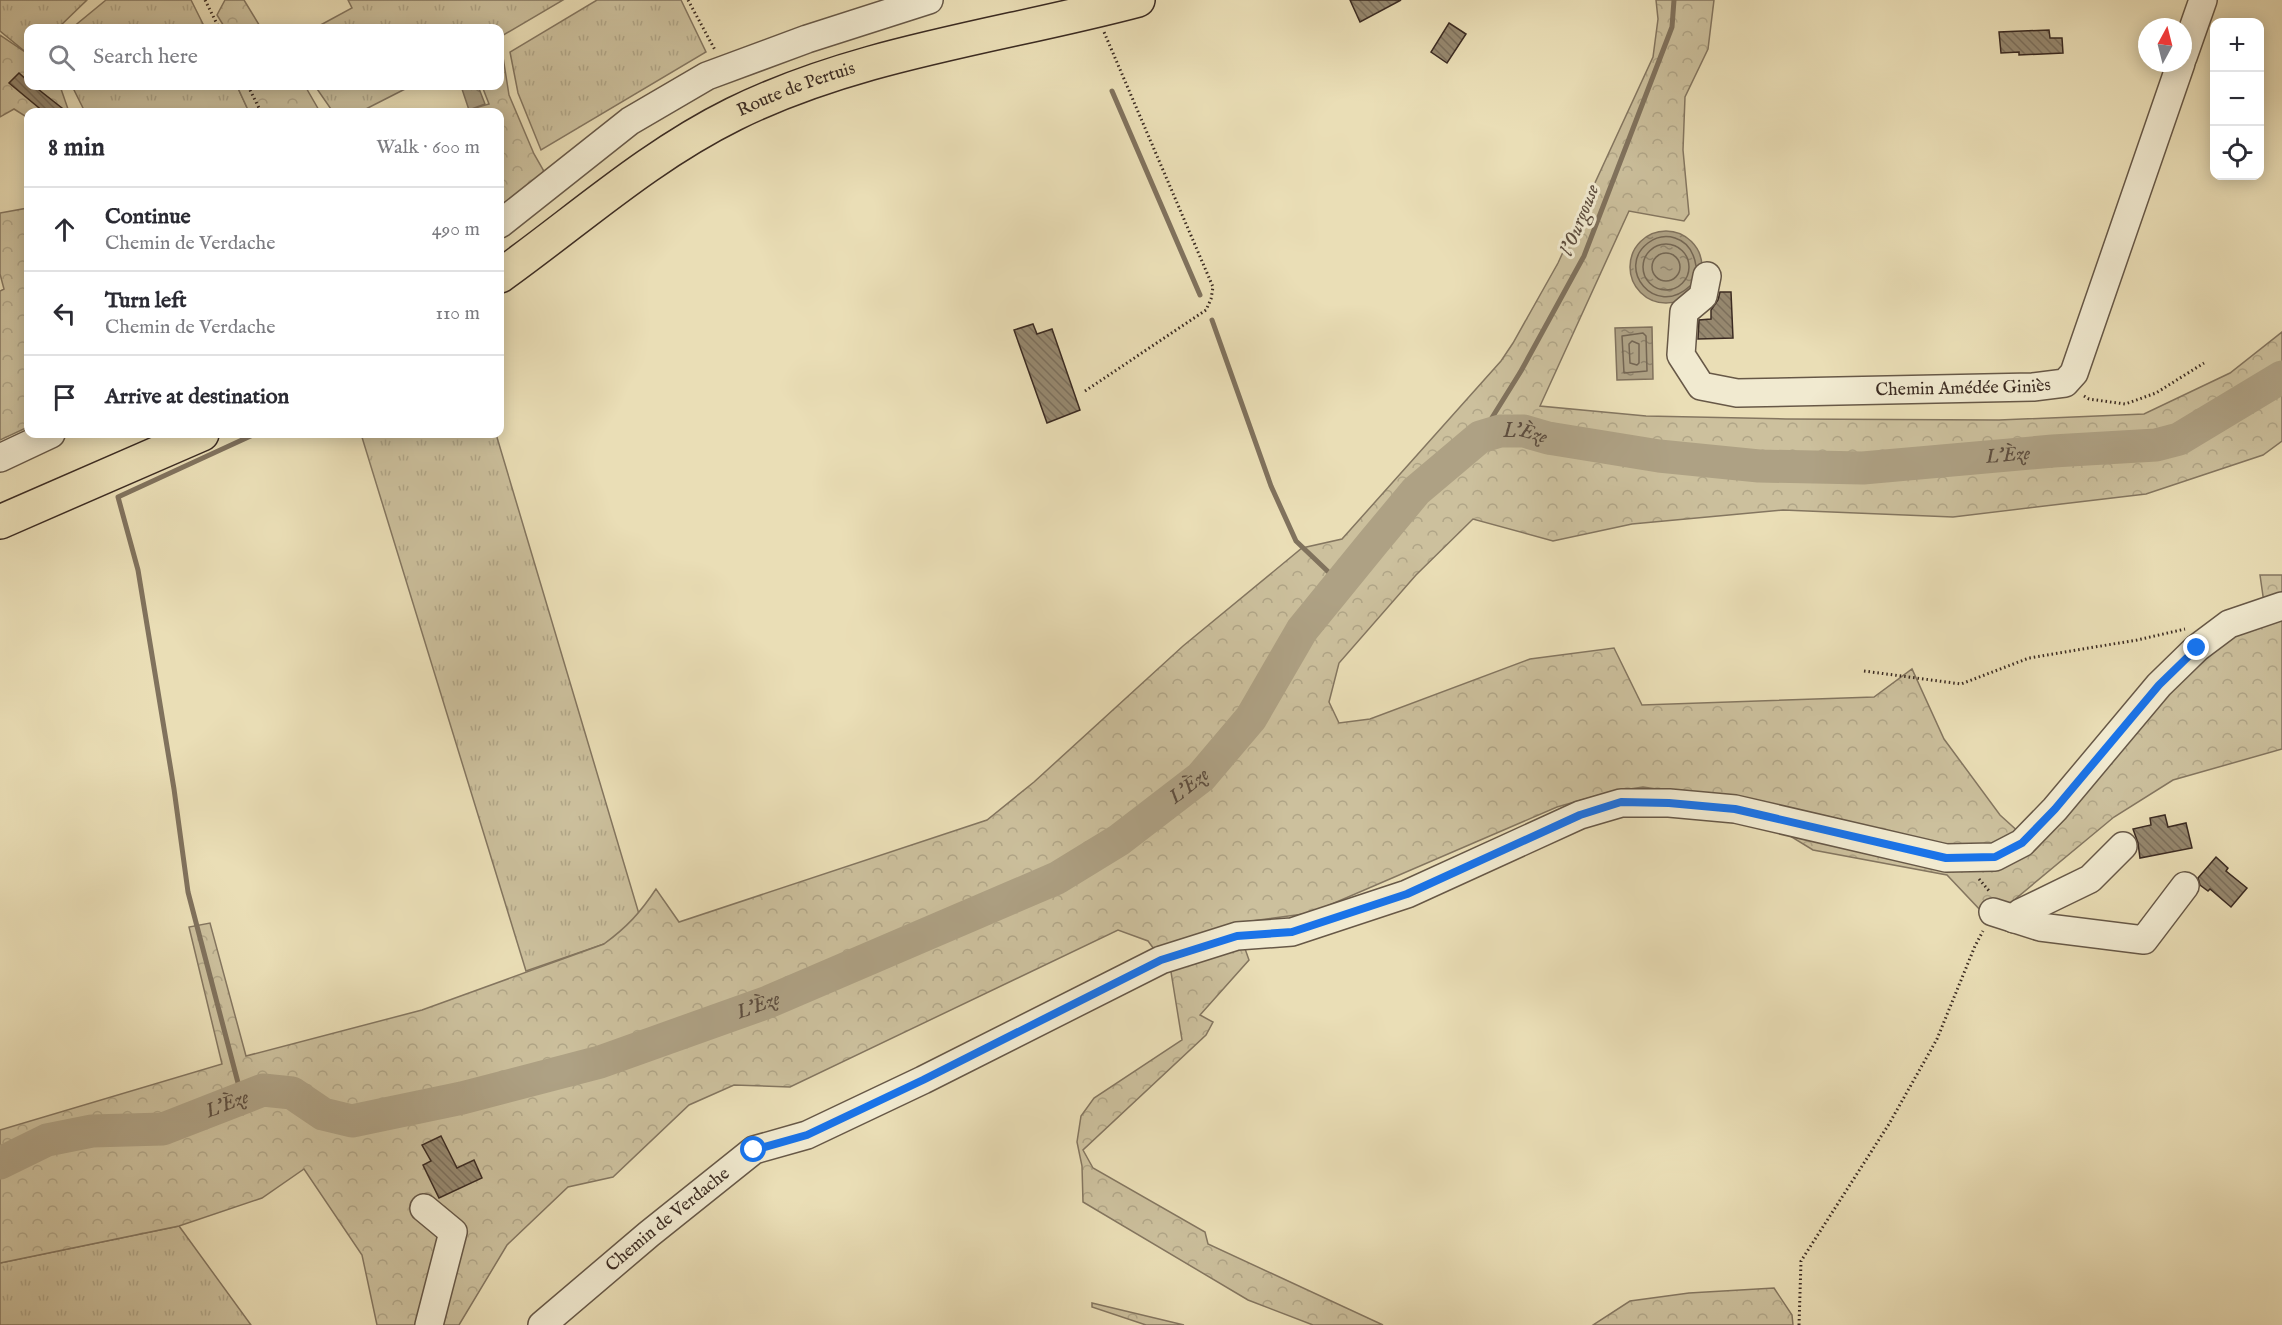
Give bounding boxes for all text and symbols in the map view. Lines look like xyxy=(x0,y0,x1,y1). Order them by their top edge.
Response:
north arrow xyxy=(2138,18,2192,72)
map controls xyxy=(2210,18,2264,180)
button: + xyxy=(2210,18,2264,72)
search box xyxy=(24,24,504,90)
icon: search xyxy=(45,41,78,74)
text: Search here xyxy=(93,43,198,71)
street label: Route de Pertuis xyxy=(733,57,858,122)
button: − xyxy=(2210,72,2264,126)
button: locate xyxy=(2210,126,2264,180)
text: 8 min xyxy=(48,131,105,164)
text: Walk · 600 m xyxy=(376,135,480,160)
water label: l'Ourgouse xyxy=(1555,181,1607,259)
text: Continue xyxy=(105,203,191,231)
icon: ahead xyxy=(48,213,81,246)
text: 490 m xyxy=(432,217,480,242)
text: Chemin de Verdache xyxy=(105,231,275,256)
text: Turn left xyxy=(105,287,187,315)
icon: left xyxy=(48,297,81,330)
text: 110 m xyxy=(436,301,480,326)
text: Chemin de Verdache xyxy=(105,315,275,340)
street label: Chemin Amédée Giniès xyxy=(1875,373,2052,402)
icon: arrive xyxy=(48,381,81,414)
text: Arrive at destination xyxy=(105,383,289,411)
water label: L'Èze xyxy=(1502,416,1551,450)
water label: L'Èze xyxy=(1984,440,2032,470)
route end xyxy=(2183,634,2209,660)
water label: L'Èze xyxy=(1163,763,1215,810)
water label: L'Èze xyxy=(732,986,784,1025)
water label: L'Èze xyxy=(201,1084,253,1124)
route start xyxy=(740,1136,766,1162)
street label: Chemin de Verdache xyxy=(601,1162,734,1277)

